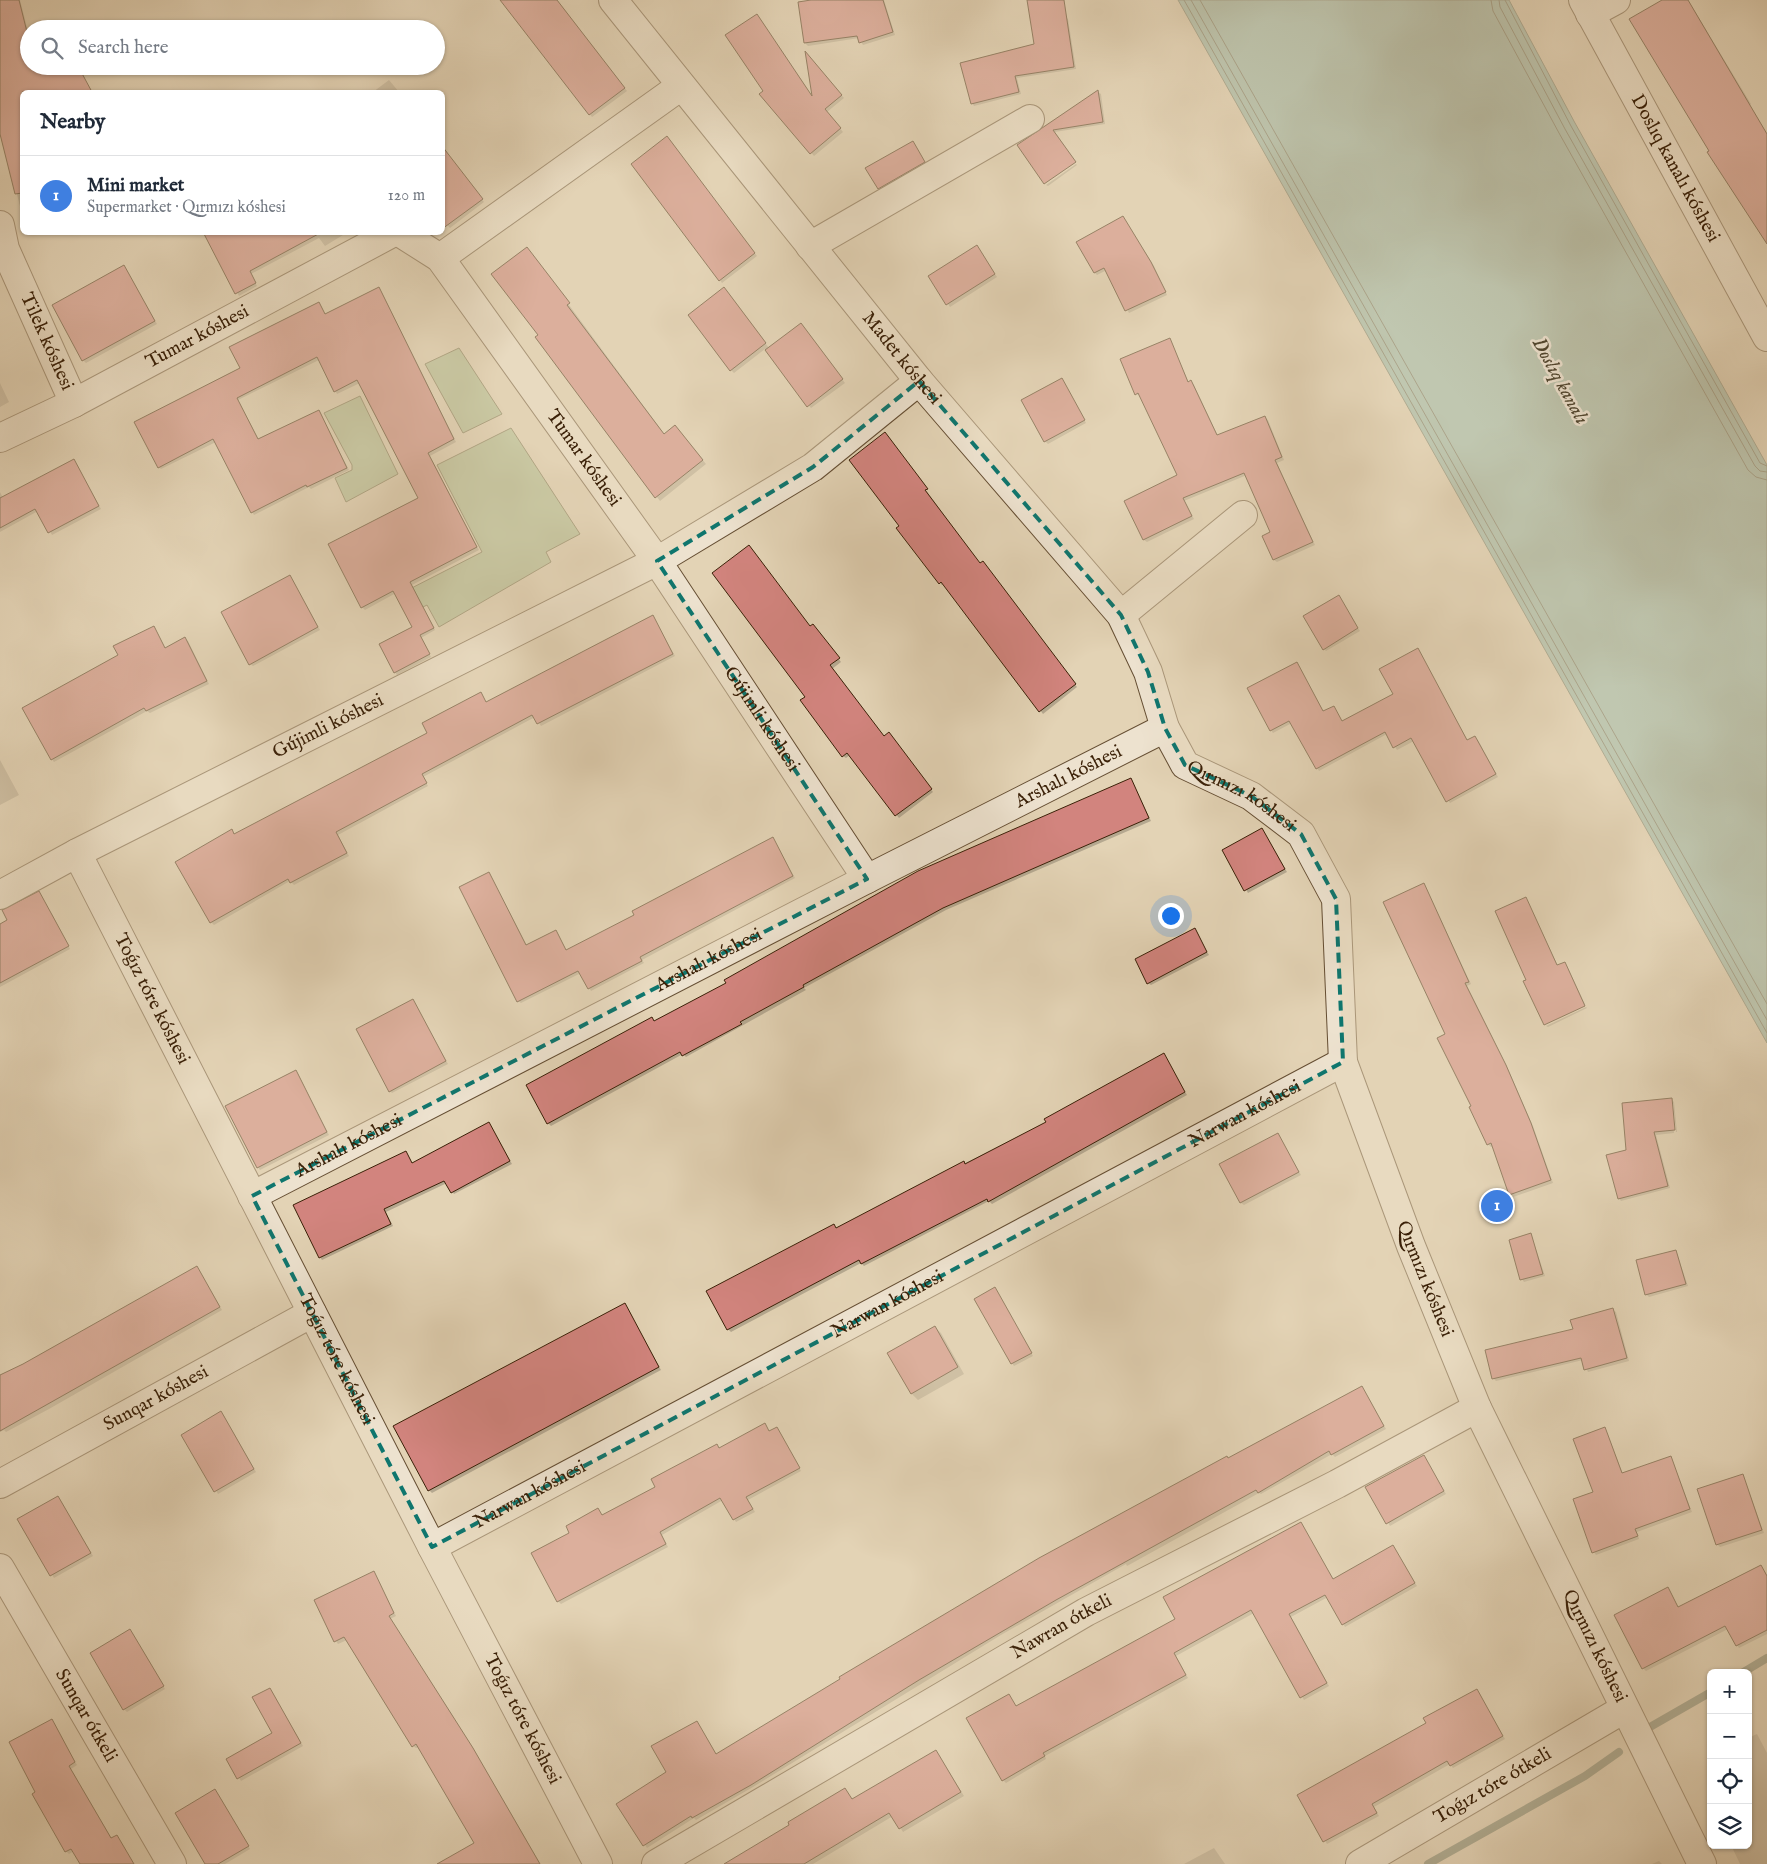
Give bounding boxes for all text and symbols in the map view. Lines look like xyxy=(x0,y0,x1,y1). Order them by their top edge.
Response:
search box xyxy=(20,20,445,75)
icon: search xyxy=(38,34,66,62)
text: Search here xyxy=(78,36,169,60)
street label: Doslıq kanalı kóshesi xyxy=(1625,90,1725,247)
text: Nearby xyxy=(40,109,105,136)
text: Mini market xyxy=(87,174,184,198)
text: 1 xyxy=(53,186,59,206)
text: 120 m xyxy=(388,186,425,206)
text: Supermarket · Qırmızı kóshesi xyxy=(87,198,286,218)
street label: Tilek kóshesi xyxy=(14,289,79,394)
street label: Tumar kóshesi xyxy=(142,300,253,374)
street label: Madet kóshesi xyxy=(856,307,946,410)
water label: Doslıq kanalı xyxy=(1526,333,1594,429)
street label: Tumar kóshesi xyxy=(541,405,626,512)
street label: Gújimli kóshesi xyxy=(718,662,805,777)
street label: Gújimli kóshesi xyxy=(269,689,388,764)
street label: Arshalı kóshesi xyxy=(1010,740,1126,814)
street label: Qırmızı kóshesi xyxy=(1183,755,1301,838)
your location xyxy=(1158,903,1184,929)
street label: Arshalı kóshesi xyxy=(651,923,766,998)
street label: Toǵız tóre kóshesi xyxy=(108,929,195,1069)
street label: Narwan kóshesi xyxy=(1185,1075,1305,1154)
street label: Arshalı kóshesi xyxy=(291,1109,406,1184)
pin: 1 xyxy=(1481,1187,1513,1225)
street label: Qırmızı kóshesi xyxy=(1391,1218,1459,1341)
street label: Narwan kóshesi xyxy=(827,1265,948,1344)
street label: Toǵız tóre kóshesi xyxy=(293,1290,380,1429)
street label: Sunqar kóshesi xyxy=(99,1360,213,1437)
street label: Narwan kóshesi xyxy=(470,1455,590,1534)
street label: Qırmızı kóshesi xyxy=(1557,1586,1633,1707)
street label: Nawran ótkeli xyxy=(1007,1589,1116,1665)
street label: Toǵız tóre kóshesi xyxy=(478,1650,566,1789)
street label: Sunqar ótkeli xyxy=(49,1665,123,1767)
map controls xyxy=(1707,1669,1752,1849)
button: + xyxy=(1707,1669,1752,1714)
button: − xyxy=(1707,1714,1752,1759)
street label: Toǵız tóre ótkeli xyxy=(1430,1742,1556,1830)
button: locate xyxy=(1707,1759,1752,1804)
button: layers xyxy=(1707,1804,1752,1849)

